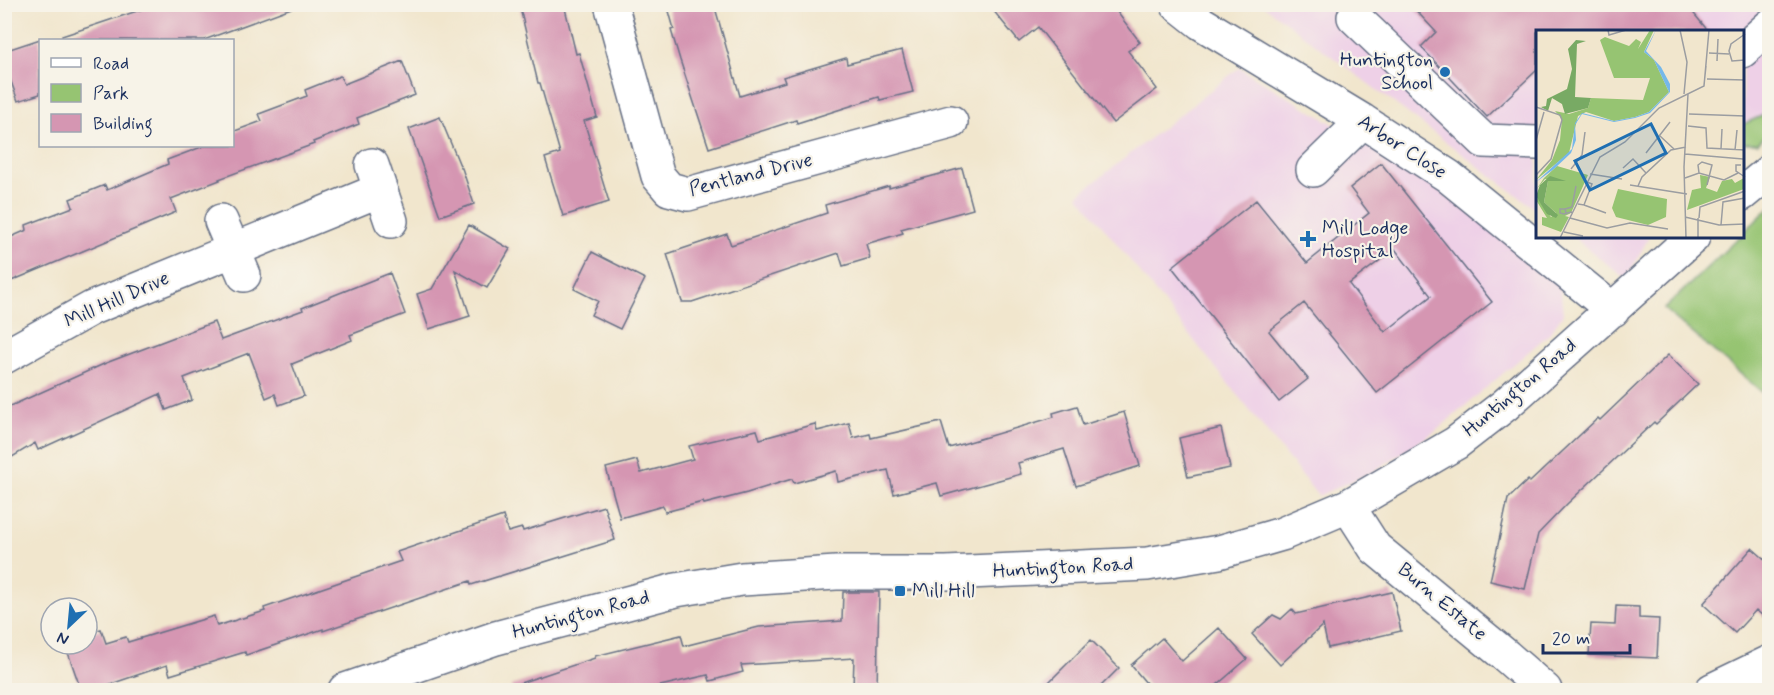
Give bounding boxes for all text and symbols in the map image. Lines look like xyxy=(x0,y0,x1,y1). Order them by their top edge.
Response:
inset map xyxy=(1536,30,1744,238)
legend xyxy=(39,39,234,147)
place label: Huntington School xyxy=(1340,47,1433,97)
text: Road xyxy=(93,52,129,76)
marker: Huntington School xyxy=(1438,65,1452,79)
text: Park xyxy=(93,82,129,106)
street label: Arbor Close xyxy=(1352,108,1452,186)
text: Building xyxy=(93,112,153,138)
street label: Pentland Drive xyxy=(686,147,816,203)
place label: Mill Lodge Hospital xyxy=(1322,215,1409,265)
marker: Mill Lodge Hospital xyxy=(1299,230,1317,248)
street label: Mill Hill Drive xyxy=(60,265,174,335)
street label: Huntington Road xyxy=(1457,332,1584,445)
street label: Huntington Road xyxy=(992,551,1134,587)
street label: Burn Estate xyxy=(1392,557,1492,647)
place label: Mill Hill xyxy=(912,578,975,605)
street label: Huntington Road xyxy=(509,584,653,648)
marker: Mill Hill xyxy=(893,584,907,598)
north arrow xyxy=(39,596,99,656)
scale bar xyxy=(1543,617,1630,655)
text: N xyxy=(54,626,72,650)
text: 20 m xyxy=(1552,627,1590,651)

